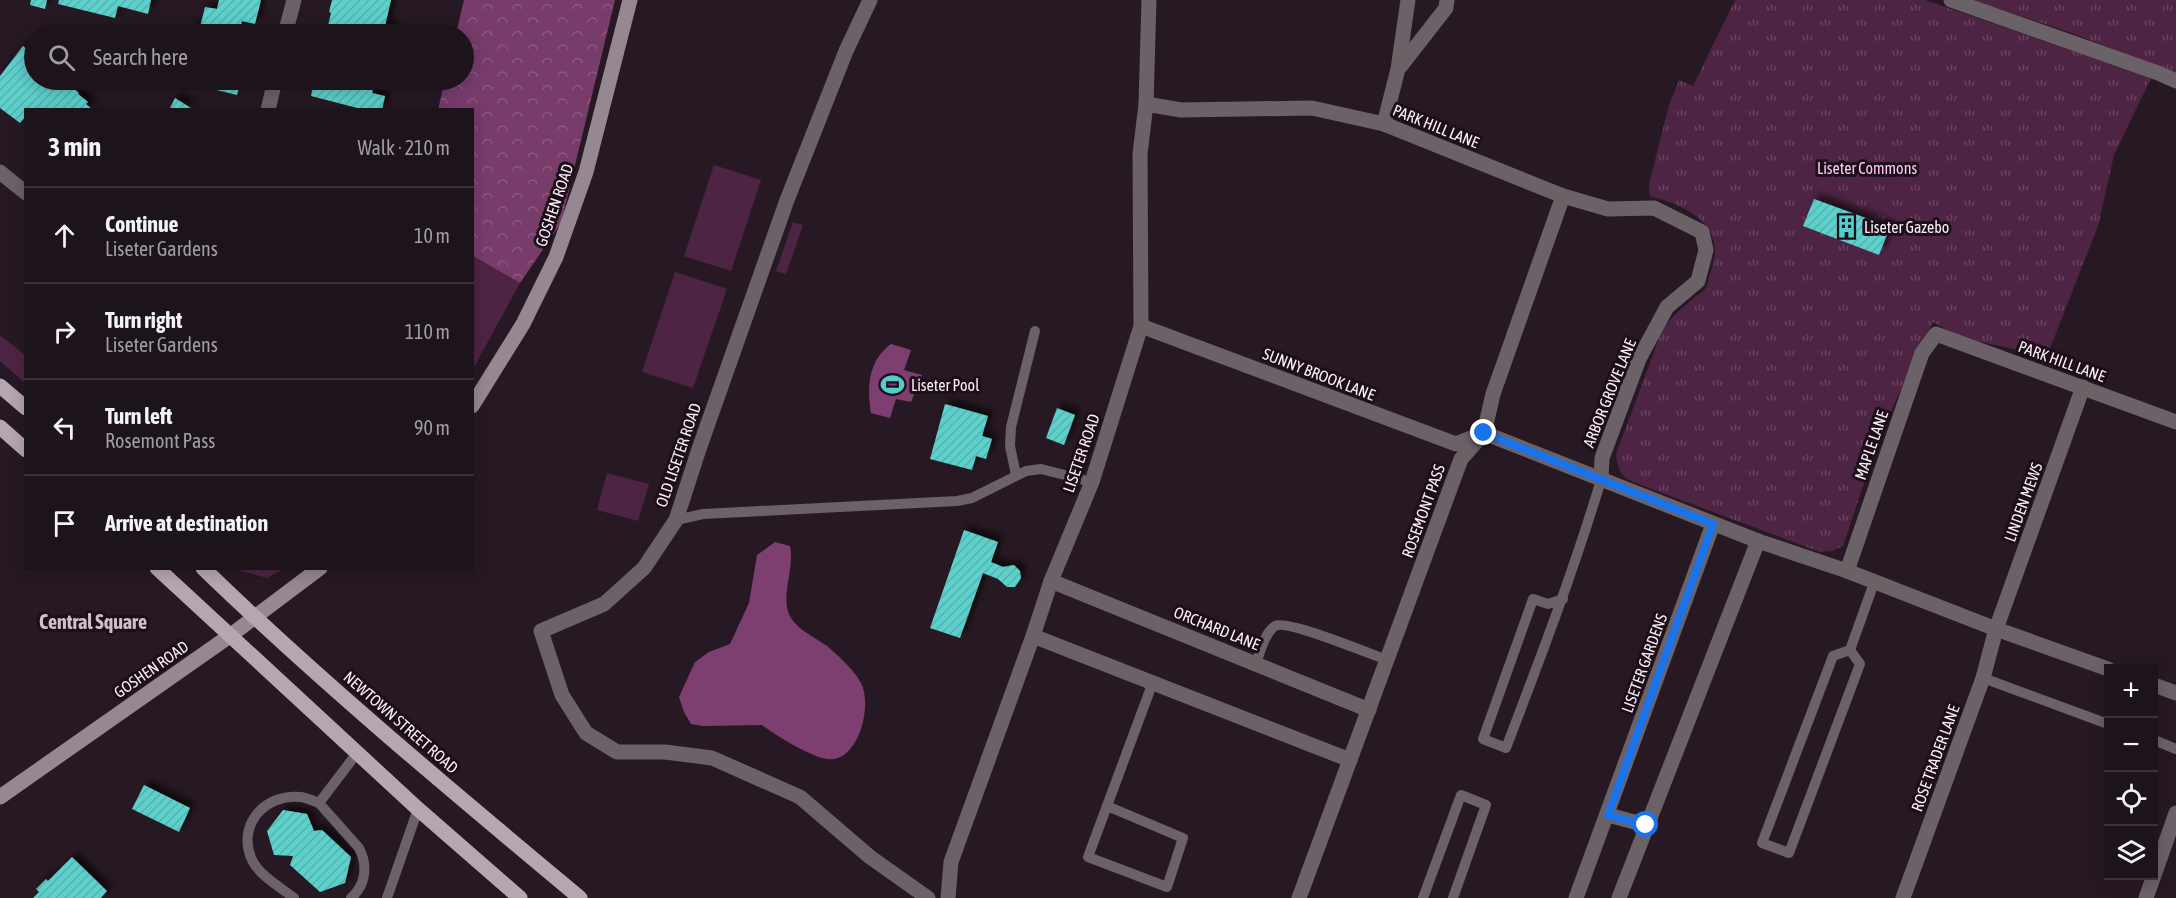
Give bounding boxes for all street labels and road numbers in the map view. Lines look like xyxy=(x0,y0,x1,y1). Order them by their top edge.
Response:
street label: PARK HILL LANE xyxy=(1390,101,1482,152)
street label: GOSHEN ROAD xyxy=(531,161,577,249)
street label: ARBOR GROVE LANE xyxy=(1579,336,1639,450)
street label: PARK HILL LANE xyxy=(2016,337,2108,385)
street label: SUNNY BROOK LANE xyxy=(1260,344,1378,404)
street label: OLD LISETER ROAD xyxy=(652,401,704,509)
street label: MAPLE LANE xyxy=(1851,408,1891,482)
street label: LISETER ROAD xyxy=(1059,411,1103,495)
street label: LINDEN MEWS xyxy=(2000,460,2046,544)
street label: ROSEMONT PASS xyxy=(1398,462,1448,560)
street label: ORCHARD LANE xyxy=(1171,603,1263,653)
street label: LISETER GARDENS xyxy=(1618,611,1670,715)
street label: GOSHEN ROAD xyxy=(110,637,192,701)
street label: NEWTOWN STREET ROAD xyxy=(340,667,462,777)
street label: ROSE TRADER LANE xyxy=(1907,702,1963,814)

